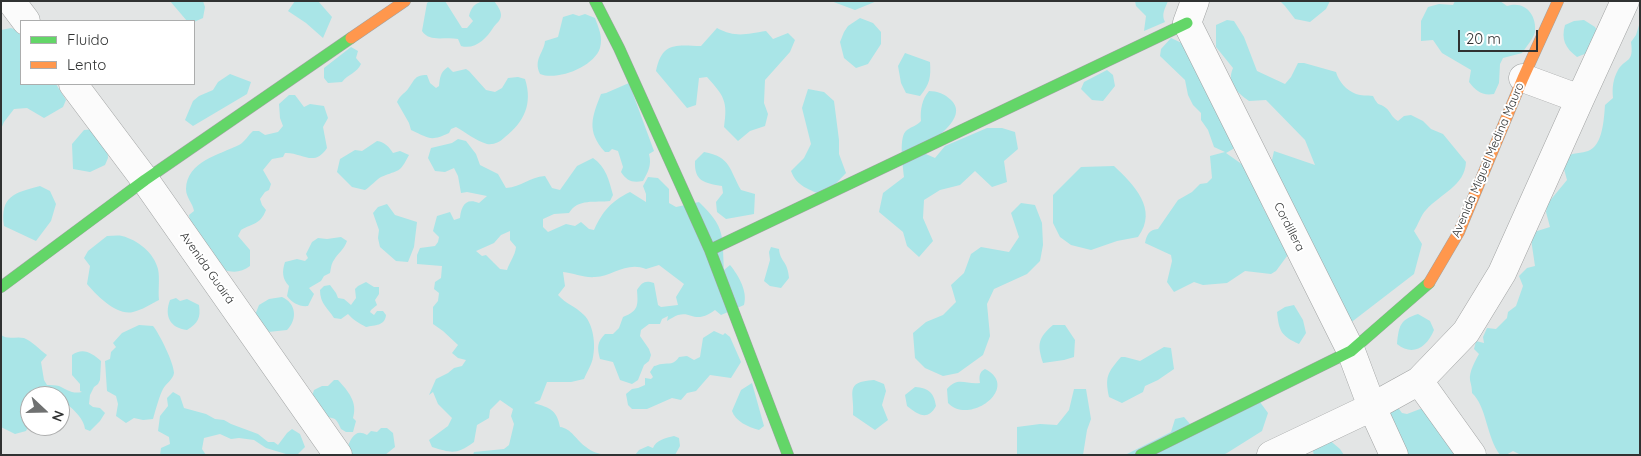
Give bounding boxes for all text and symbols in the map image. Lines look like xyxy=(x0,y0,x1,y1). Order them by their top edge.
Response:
legend xyxy=(20,20,195,85)
scale bar xyxy=(1461,20,1541,52)
text: 20 m xyxy=(1466,29,1501,48)
text: Fluido xyxy=(67,30,109,49)
text: Lento xyxy=(67,55,106,74)
street label: Avenida Miguel Medina Mauro xyxy=(1449,80,1527,240)
street label: Cordillera xyxy=(1271,200,1307,254)
street label: Avenida Guairá xyxy=(177,229,237,307)
north arrow xyxy=(20,386,70,436)
text: N xyxy=(48,408,68,424)

